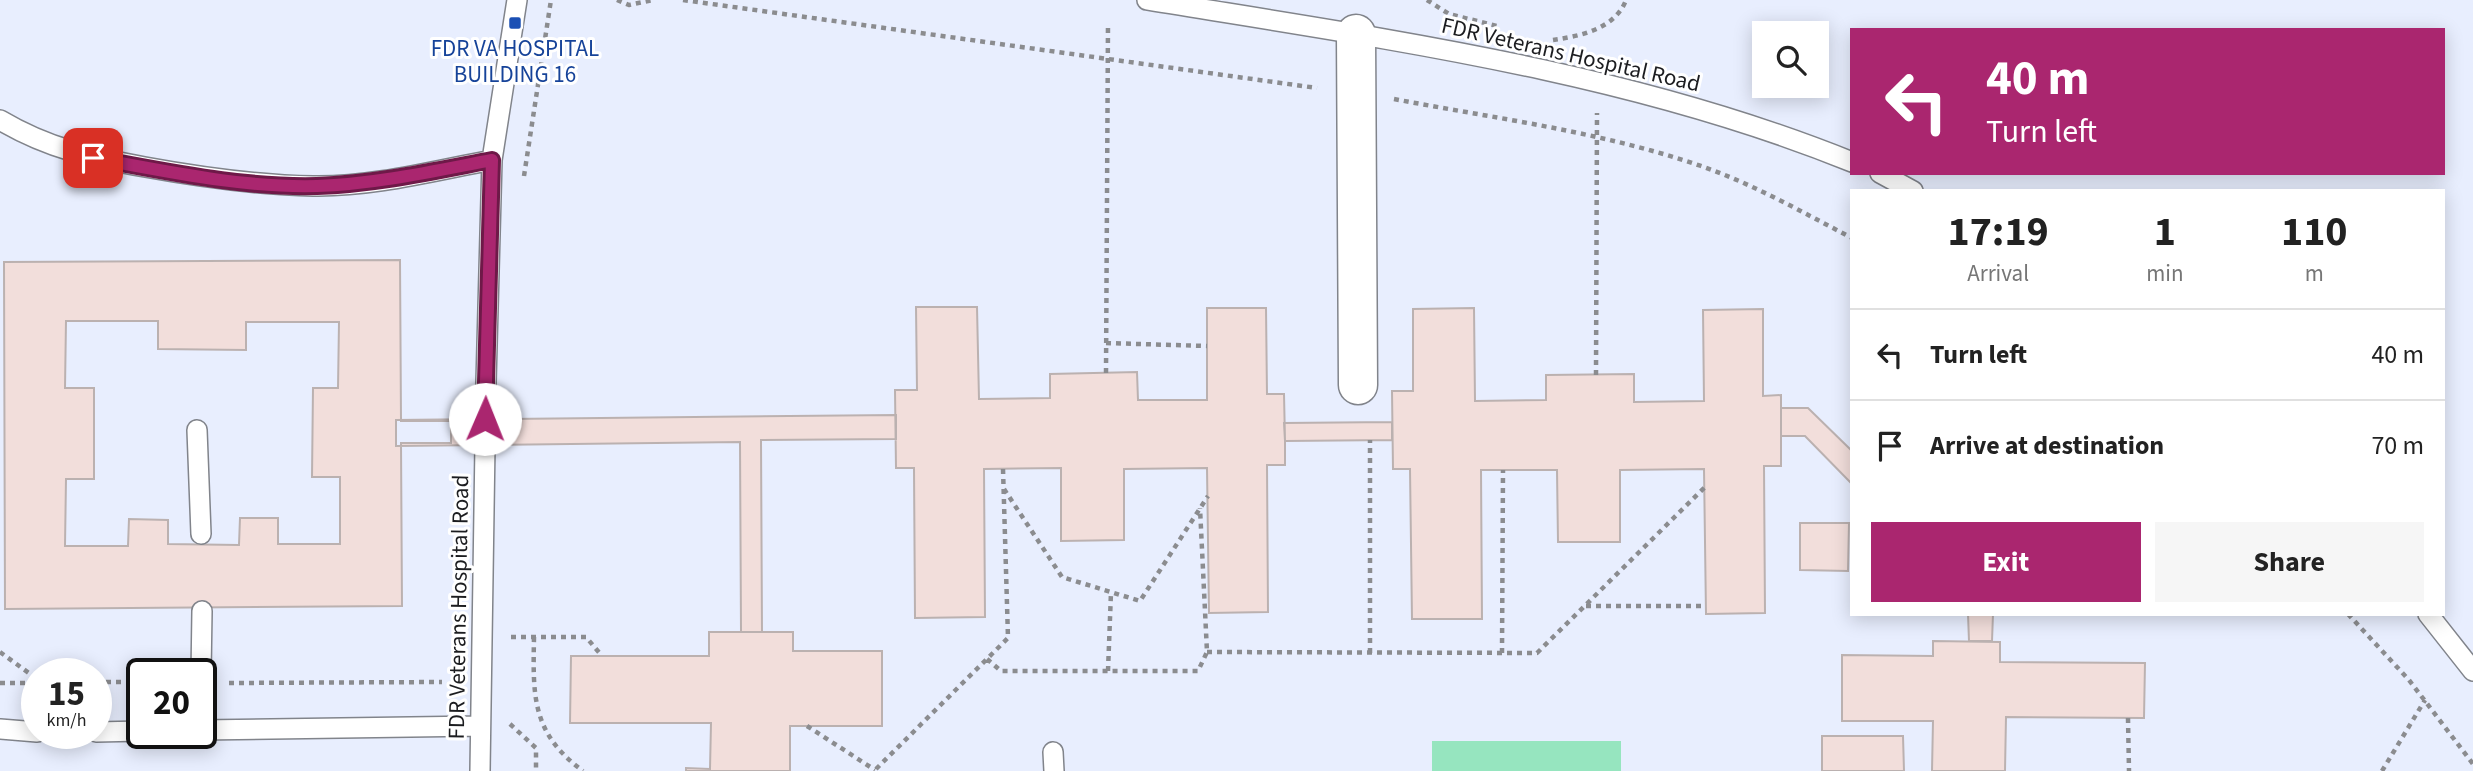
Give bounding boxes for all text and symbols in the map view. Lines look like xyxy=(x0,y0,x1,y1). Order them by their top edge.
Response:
street label: FDR Veterans Hospital Road xyxy=(1438,9,1704,100)
marker: FDR VA HOSPITAL BUILDING 16 xyxy=(507,15,523,31)
map controls xyxy=(1752,21,1829,98)
button: search xyxy=(1752,21,1829,98)
place label: FDR VA HOSPITAL BUILDING 16 xyxy=(431,32,599,91)
text: 40 m xyxy=(1986,44,2090,114)
icon: left xyxy=(1871,56,1962,147)
text: Turn left xyxy=(1986,109,2097,155)
pin xyxy=(63,128,123,188)
icon: arrive xyxy=(74,139,112,177)
text: 17:19 xyxy=(1947,202,2049,262)
text: 1 xyxy=(2154,202,2176,262)
text: 110 xyxy=(2281,202,2348,262)
text: Arrival xyxy=(1967,257,2029,290)
text: min xyxy=(2146,257,2184,290)
text: m xyxy=(2305,257,2324,290)
icon: left xyxy=(1871,336,1909,374)
text: Turn left xyxy=(1930,336,2027,373)
text: 40 m xyxy=(2371,336,2424,373)
position arrow xyxy=(448,382,522,456)
icon: arrive xyxy=(1871,427,1909,465)
text: Arrive at destination xyxy=(1930,427,2164,464)
text: 70 m xyxy=(2371,427,2424,464)
street label: FDR Veterans Hospital Road xyxy=(440,474,477,740)
button: Exit xyxy=(1871,522,2141,602)
button: Share xyxy=(2155,522,2424,602)
speed limit sign: 20 xyxy=(126,658,217,749)
text: 15 xyxy=(48,669,85,719)
text: km/h xyxy=(47,708,86,733)

